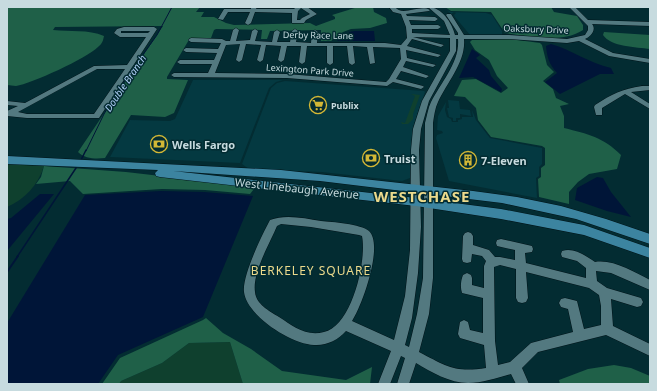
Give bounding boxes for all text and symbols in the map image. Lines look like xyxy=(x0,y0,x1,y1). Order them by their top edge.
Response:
street label: Oaksbury Drive xyxy=(503,21,569,37)
street label: Derby Race Lane xyxy=(283,28,353,42)
water label: Double Branch xyxy=(101,52,149,114)
street label: Lexington Park Drive xyxy=(266,60,354,80)
supermarket icon: Publix xyxy=(308,95,328,115)
place label: Publix xyxy=(331,99,360,112)
bank icon: Wells Fargo xyxy=(149,134,169,154)
place label: Wells Fargo xyxy=(172,137,235,152)
bank icon: Truist xyxy=(361,148,381,168)
building icon: 7-Eleven xyxy=(458,150,478,170)
place label: Truist xyxy=(384,151,416,166)
place label: 7-Eleven xyxy=(481,153,527,168)
street label: West Linebaugh Avenue xyxy=(234,174,360,202)
district label: WESTCHASE xyxy=(374,186,470,206)
district label: BERKELEY SQUARE xyxy=(251,262,371,279)

